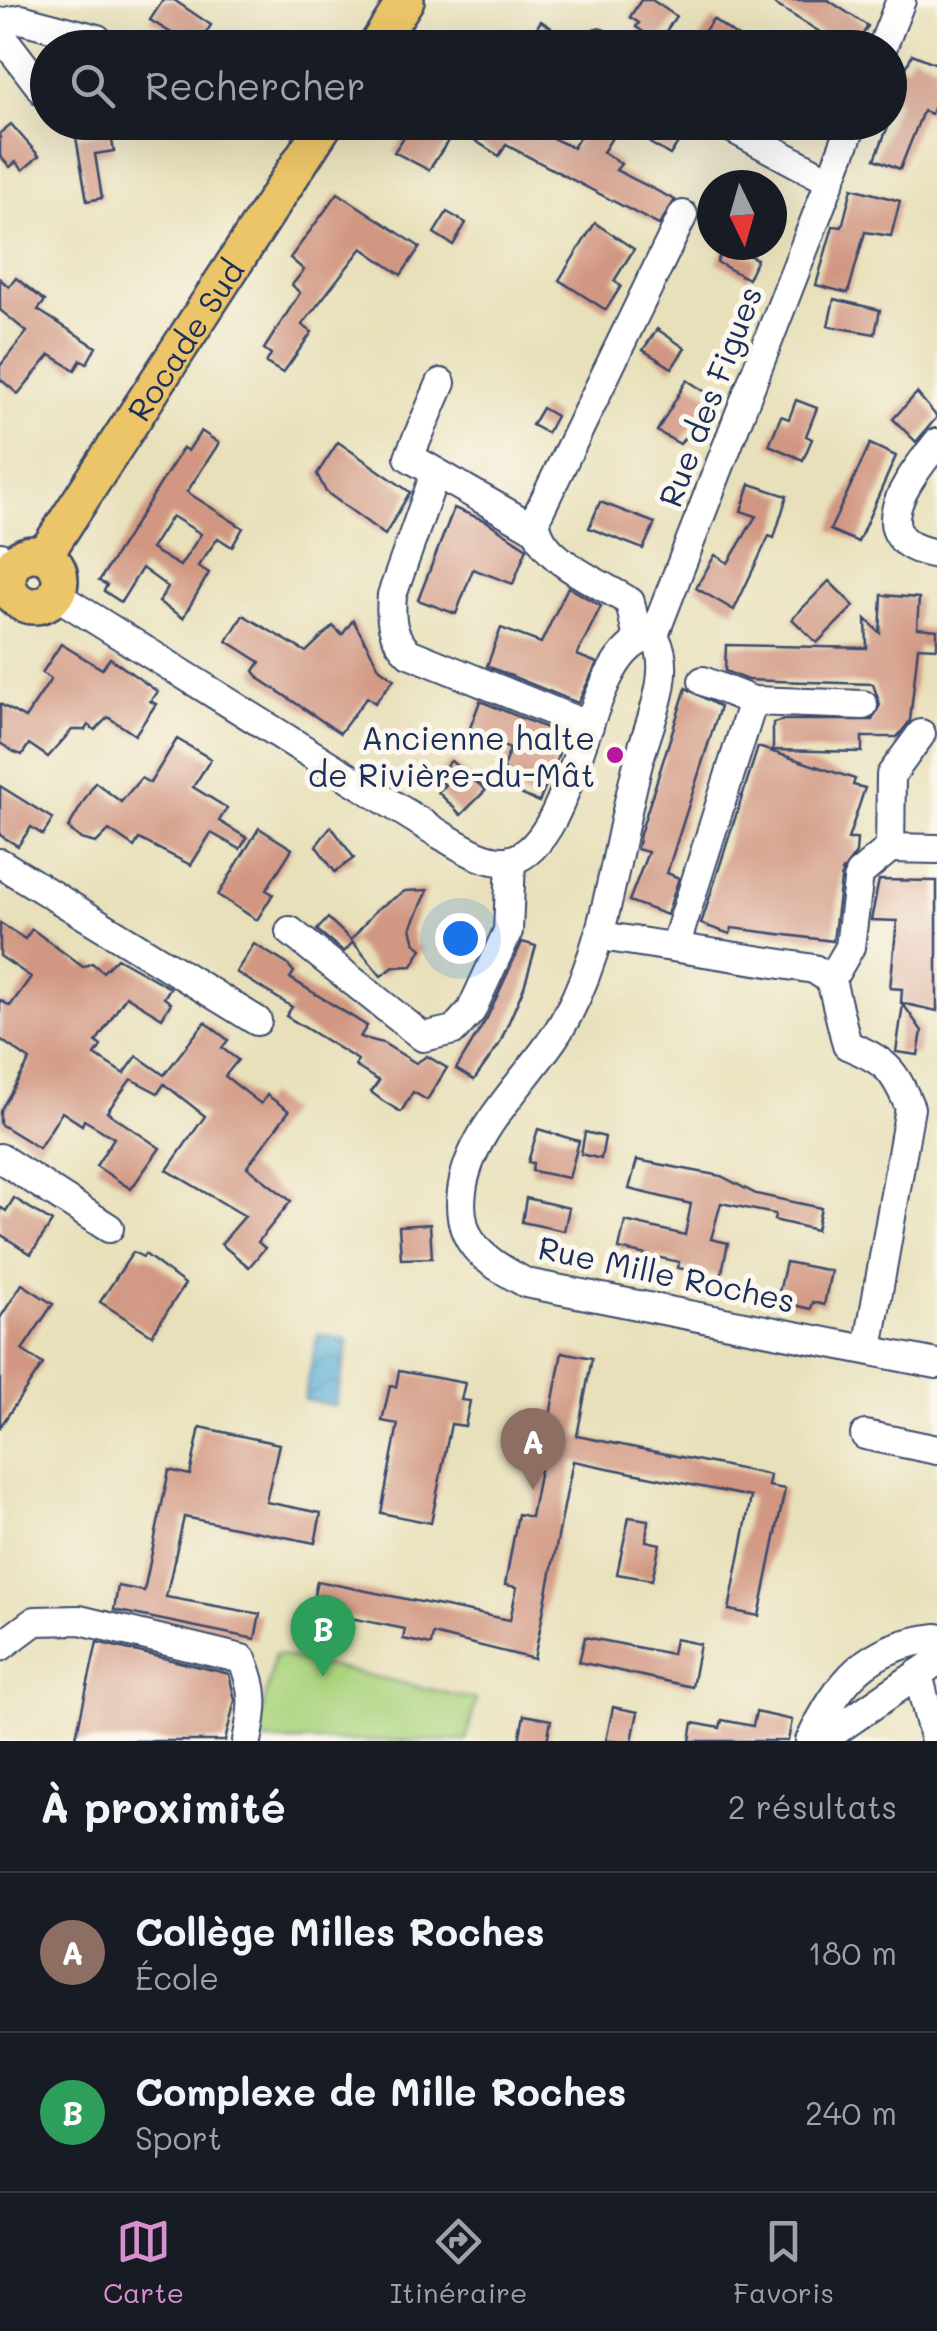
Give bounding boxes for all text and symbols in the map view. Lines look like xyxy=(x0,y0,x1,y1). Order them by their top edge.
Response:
search box xyxy=(30,30,907,140)
icon: search xyxy=(65,58,120,113)
text: Rechercher xyxy=(145,60,366,110)
north arrow xyxy=(697,170,787,260)
street label: Rocade Sud xyxy=(117,251,252,428)
street label: Rue des Figues xyxy=(648,280,770,512)
place label: Ancienne halte de Rivière-du-Mât xyxy=(308,716,595,795)
marker: Ancienne halte de Rivière-du-Mât xyxy=(604,744,626,766)
your location xyxy=(435,913,486,964)
street label: Rue Mille Roches xyxy=(535,1225,799,1321)
pin: A xyxy=(500,1408,566,1490)
pin: B xyxy=(290,1594,356,1677)
text: À proximité xyxy=(40,1779,286,1834)
text: 2 résultats xyxy=(728,1785,897,1827)
text: Collège Milles Roches xyxy=(135,1906,545,1956)
text: A xyxy=(61,1931,84,1973)
text: 180 m xyxy=(808,1931,897,1973)
text: École xyxy=(135,1956,219,1998)
text: Complexe de Mille Roches xyxy=(135,2066,626,2116)
text: B xyxy=(62,2091,83,2133)
text: 240 m xyxy=(805,2091,897,2133)
text: Sport xyxy=(135,2116,222,2158)
tab: Carte xyxy=(103,2214,184,2310)
tab: Itinéraire xyxy=(390,2214,527,2310)
tab: Favoris xyxy=(733,2214,834,2310)

